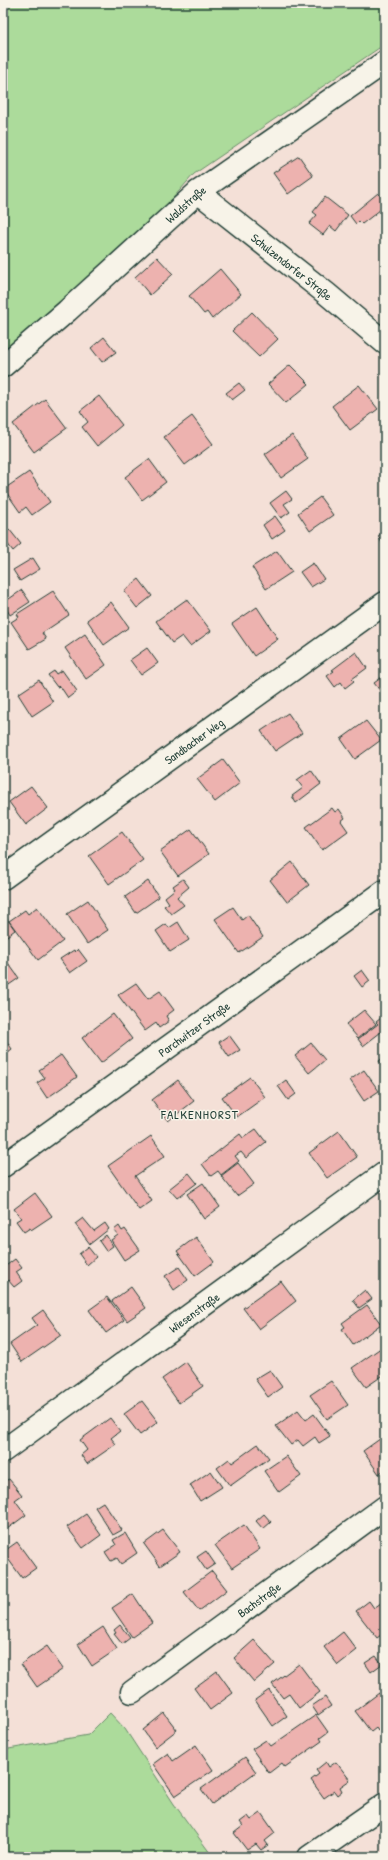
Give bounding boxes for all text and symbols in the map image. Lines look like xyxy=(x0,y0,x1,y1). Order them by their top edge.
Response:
street label: Waldstraße xyxy=(161,181,209,227)
street label: Schulzendorfer Straße xyxy=(248,229,337,304)
street label: Sandbacher Weg xyxy=(161,714,227,768)
street label: Parchwitzer Straße xyxy=(154,997,233,1060)
district label: FALKENHORST xyxy=(160,1105,239,1123)
street label: Wiesenstraße xyxy=(165,1288,223,1336)
street label: Bachstraße xyxy=(234,1578,284,1621)

